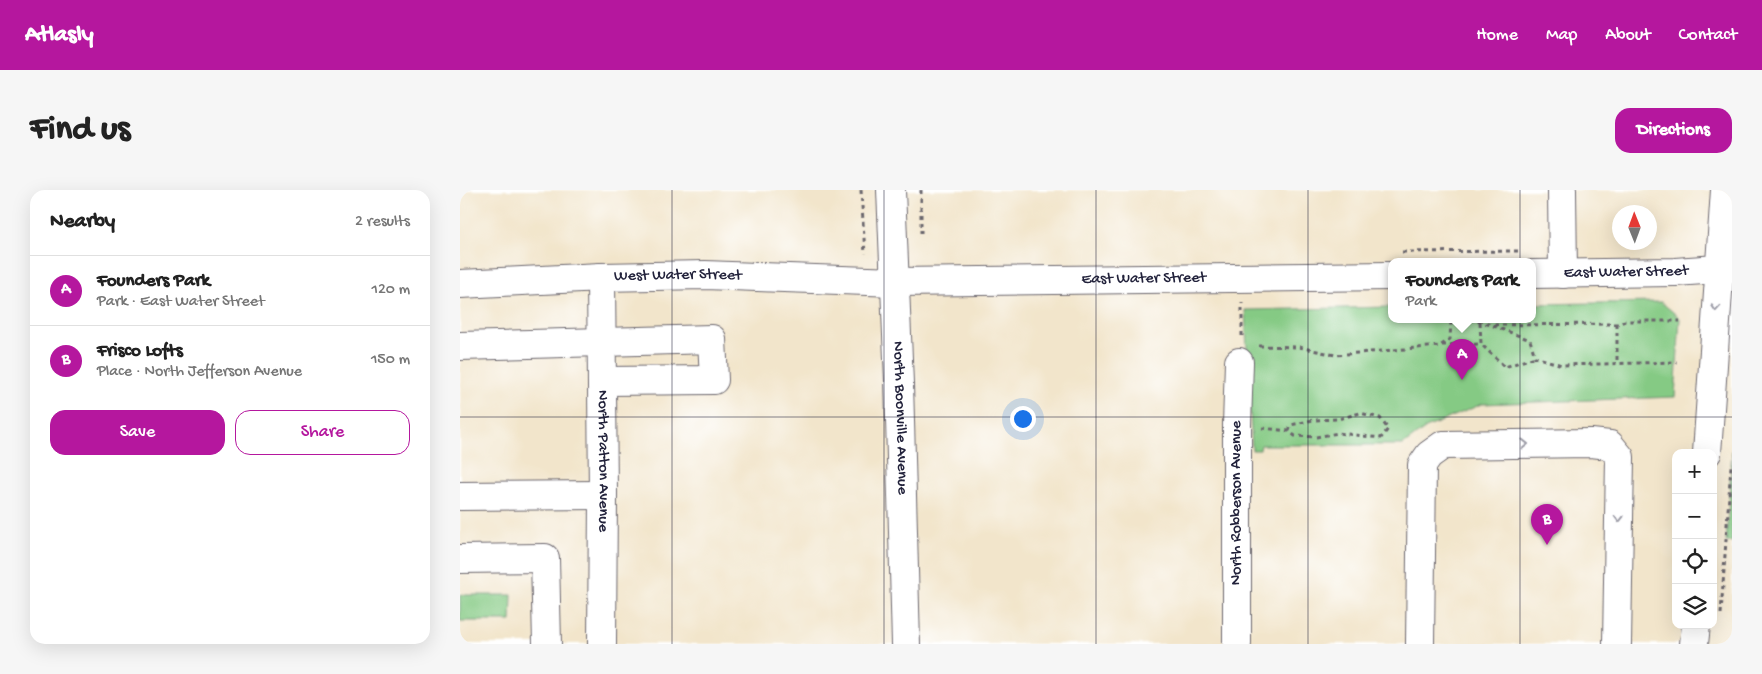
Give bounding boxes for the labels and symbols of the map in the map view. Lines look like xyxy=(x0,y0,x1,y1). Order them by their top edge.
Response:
north arrow xyxy=(1612,205,1657,250)
street label: East Water Street xyxy=(1564,261,1690,283)
street label: West Water Street xyxy=(614,265,743,286)
street label: East Water Street xyxy=(1081,269,1208,289)
one-way arrow xyxy=(1710,305,1721,313)
pin: A xyxy=(1446,339,1478,380)
street label: North Boonville Avenue xyxy=(888,341,912,496)
street label: North Patton Avenue xyxy=(593,390,613,533)
your location xyxy=(1010,406,1036,432)
street label: North Robberson Avenue xyxy=(1227,420,1247,585)
one-way arrow xyxy=(1522,439,1529,449)
pin: B xyxy=(1531,504,1563,545)
one-way arrow xyxy=(1614,515,1624,523)

